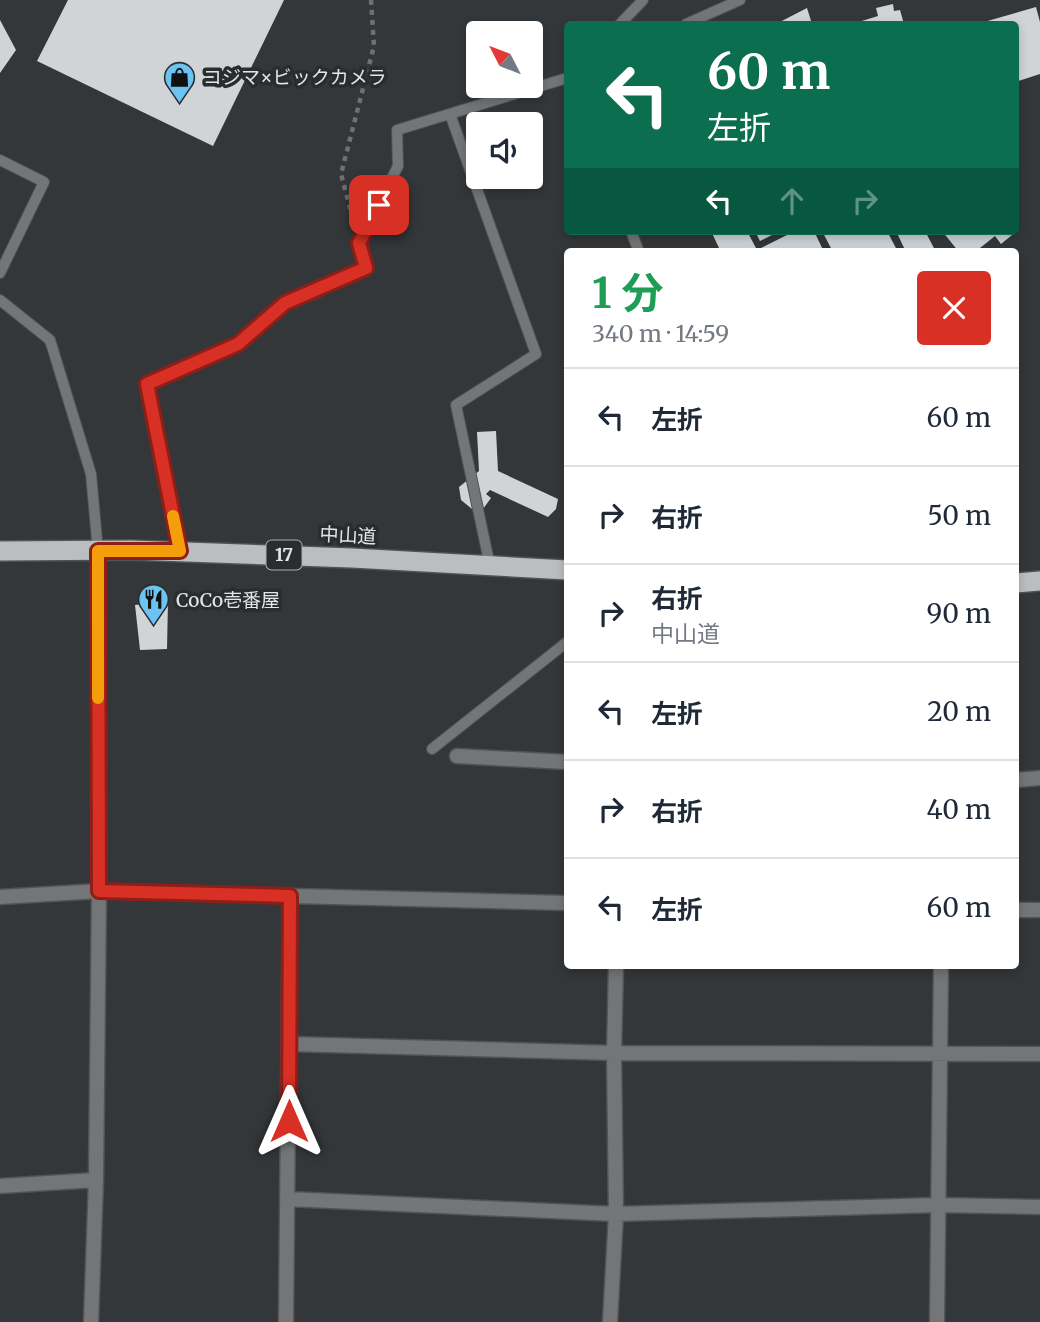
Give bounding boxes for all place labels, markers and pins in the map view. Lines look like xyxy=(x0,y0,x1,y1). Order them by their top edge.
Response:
shop icon: コジマ×ビックカメラ xyxy=(163,60,197,104)
place label: コジマ×ビックカメラ xyxy=(203,65,387,89)
pin xyxy=(349,175,409,235)
restaurant icon: CoCo壱番屋 xyxy=(136,583,170,627)
place label: CoCo壱番屋 xyxy=(176,588,280,612)

